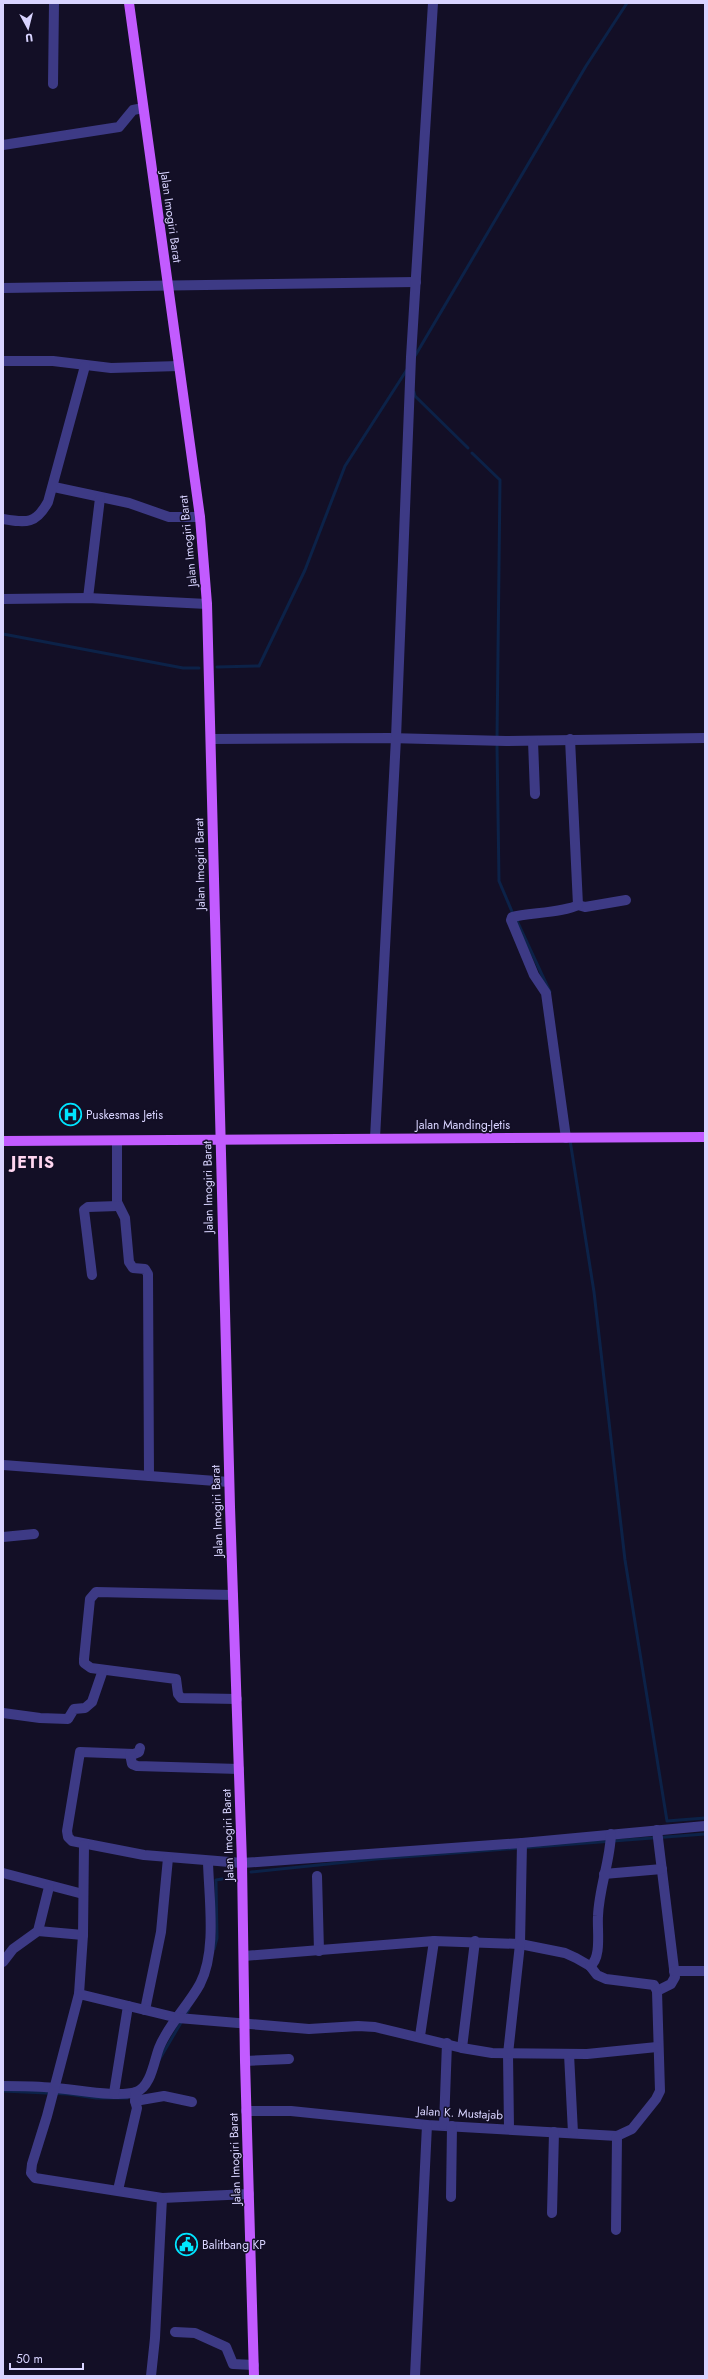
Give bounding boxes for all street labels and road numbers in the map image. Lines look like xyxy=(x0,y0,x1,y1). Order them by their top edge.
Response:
street label: Jalan Imogiri Barat xyxy=(155,168,186,264)
street label: Jalan Imogiri Barat xyxy=(174,494,202,590)
street label: Jalan Imogiri Barat xyxy=(190,818,210,912)
street label: Jalan Manding-Jetis xyxy=(414,1116,510,1134)
street label: Jalan Imogiri Barat xyxy=(198,1141,218,1235)
street label: Jalan Imogiri Barat xyxy=(206,1465,228,1559)
street label: Jalan Imogiri Barat xyxy=(217,1789,239,1883)
street label: Jalan K. Mustajab xyxy=(414,2102,504,2124)
street label: Jalan Imogiri Barat xyxy=(224,2113,246,2207)

